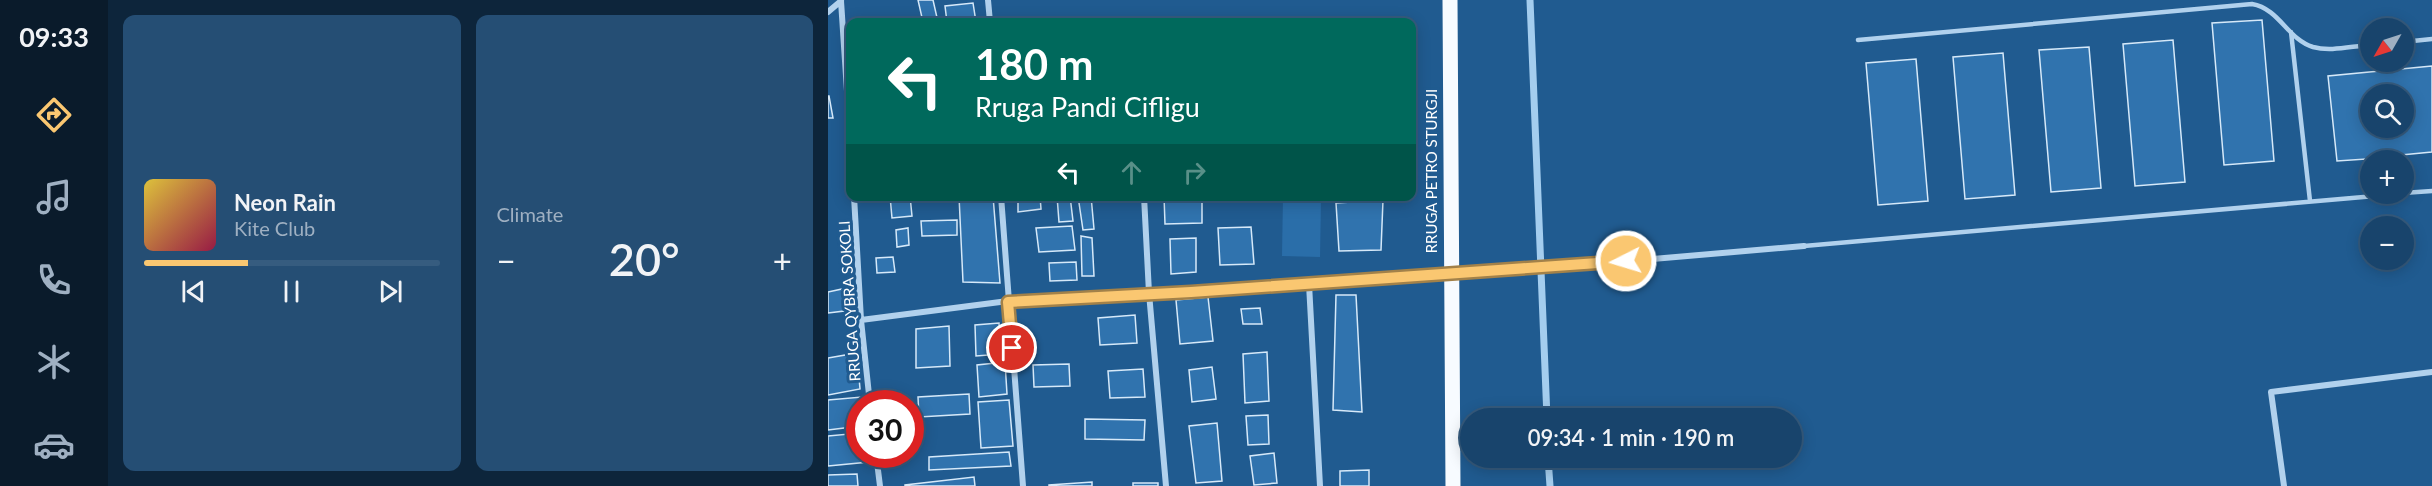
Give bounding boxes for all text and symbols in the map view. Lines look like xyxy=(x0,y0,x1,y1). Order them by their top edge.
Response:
north arrow xyxy=(2360,18,2414,72)
map controls xyxy=(2360,18,2414,270)
text: 09:33 xyxy=(19,20,89,53)
text: 180 m xyxy=(975,39,1093,89)
icon: left xyxy=(876,42,954,120)
button: search xyxy=(2360,84,2414,138)
street label: RRUGA PETRO STURGJI xyxy=(1422,89,1440,253)
text: Rruga Pandi Cifligu xyxy=(975,90,1200,123)
icon: directions xyxy=(33,94,75,136)
button: + xyxy=(2360,150,2414,204)
icon: left xyxy=(1052,156,1085,189)
icon: ahead xyxy=(1115,156,1148,189)
icon: right xyxy=(1178,156,1211,189)
icon: music xyxy=(33,176,75,218)
text: Neon Rain xyxy=(234,189,336,216)
text: Climate xyxy=(497,202,563,226)
text: Kite Club xyxy=(234,216,315,240)
button: − xyxy=(2360,216,2414,270)
street label: RRUGA QYBRA SOKOLI xyxy=(834,220,864,382)
position arrow xyxy=(1594,229,1658,293)
text: 20° xyxy=(609,232,680,286)
text: − xyxy=(497,240,516,280)
text: + xyxy=(773,240,792,280)
icon: phone xyxy=(33,259,75,301)
icon: previous xyxy=(177,275,210,308)
icon: pause xyxy=(275,275,308,308)
icon: next xyxy=(374,275,407,308)
pin xyxy=(986,322,1037,373)
icon: arrive xyxy=(995,331,1028,364)
icon: climate xyxy=(33,341,75,383)
speed limit sign: 30 xyxy=(846,390,924,468)
icon: car xyxy=(33,424,75,466)
text: 09:34 · 1 min · 190 m xyxy=(1528,424,1734,451)

